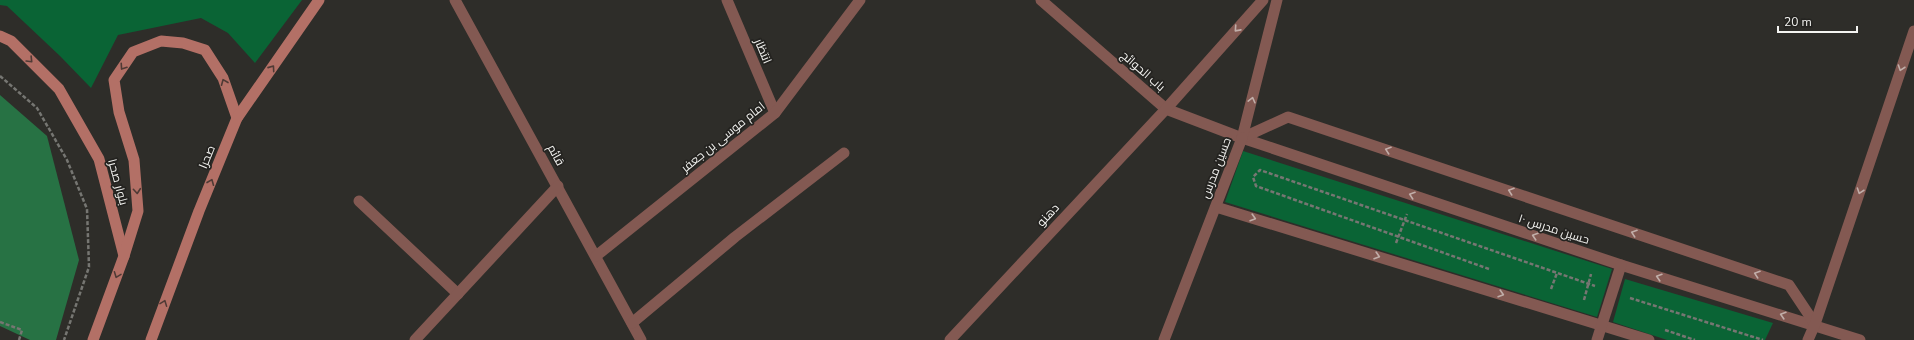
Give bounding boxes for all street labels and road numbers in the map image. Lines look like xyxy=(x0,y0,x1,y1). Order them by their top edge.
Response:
street label: انتظار xyxy=(750,35,775,66)
street label: باب الحوائج xyxy=(1117,47,1169,95)
street label: امام موسی بن جعفر xyxy=(677,98,768,176)
street label: حسین مدرس xyxy=(1197,135,1235,201)
street label: قائم xyxy=(544,142,568,168)
street label: صحرا xyxy=(195,143,219,171)
street label: بلوار صحرا xyxy=(104,157,132,207)
street label: دهنو xyxy=(1033,200,1063,230)
street label: حسین مدرس ۱۰ xyxy=(1517,210,1591,248)

